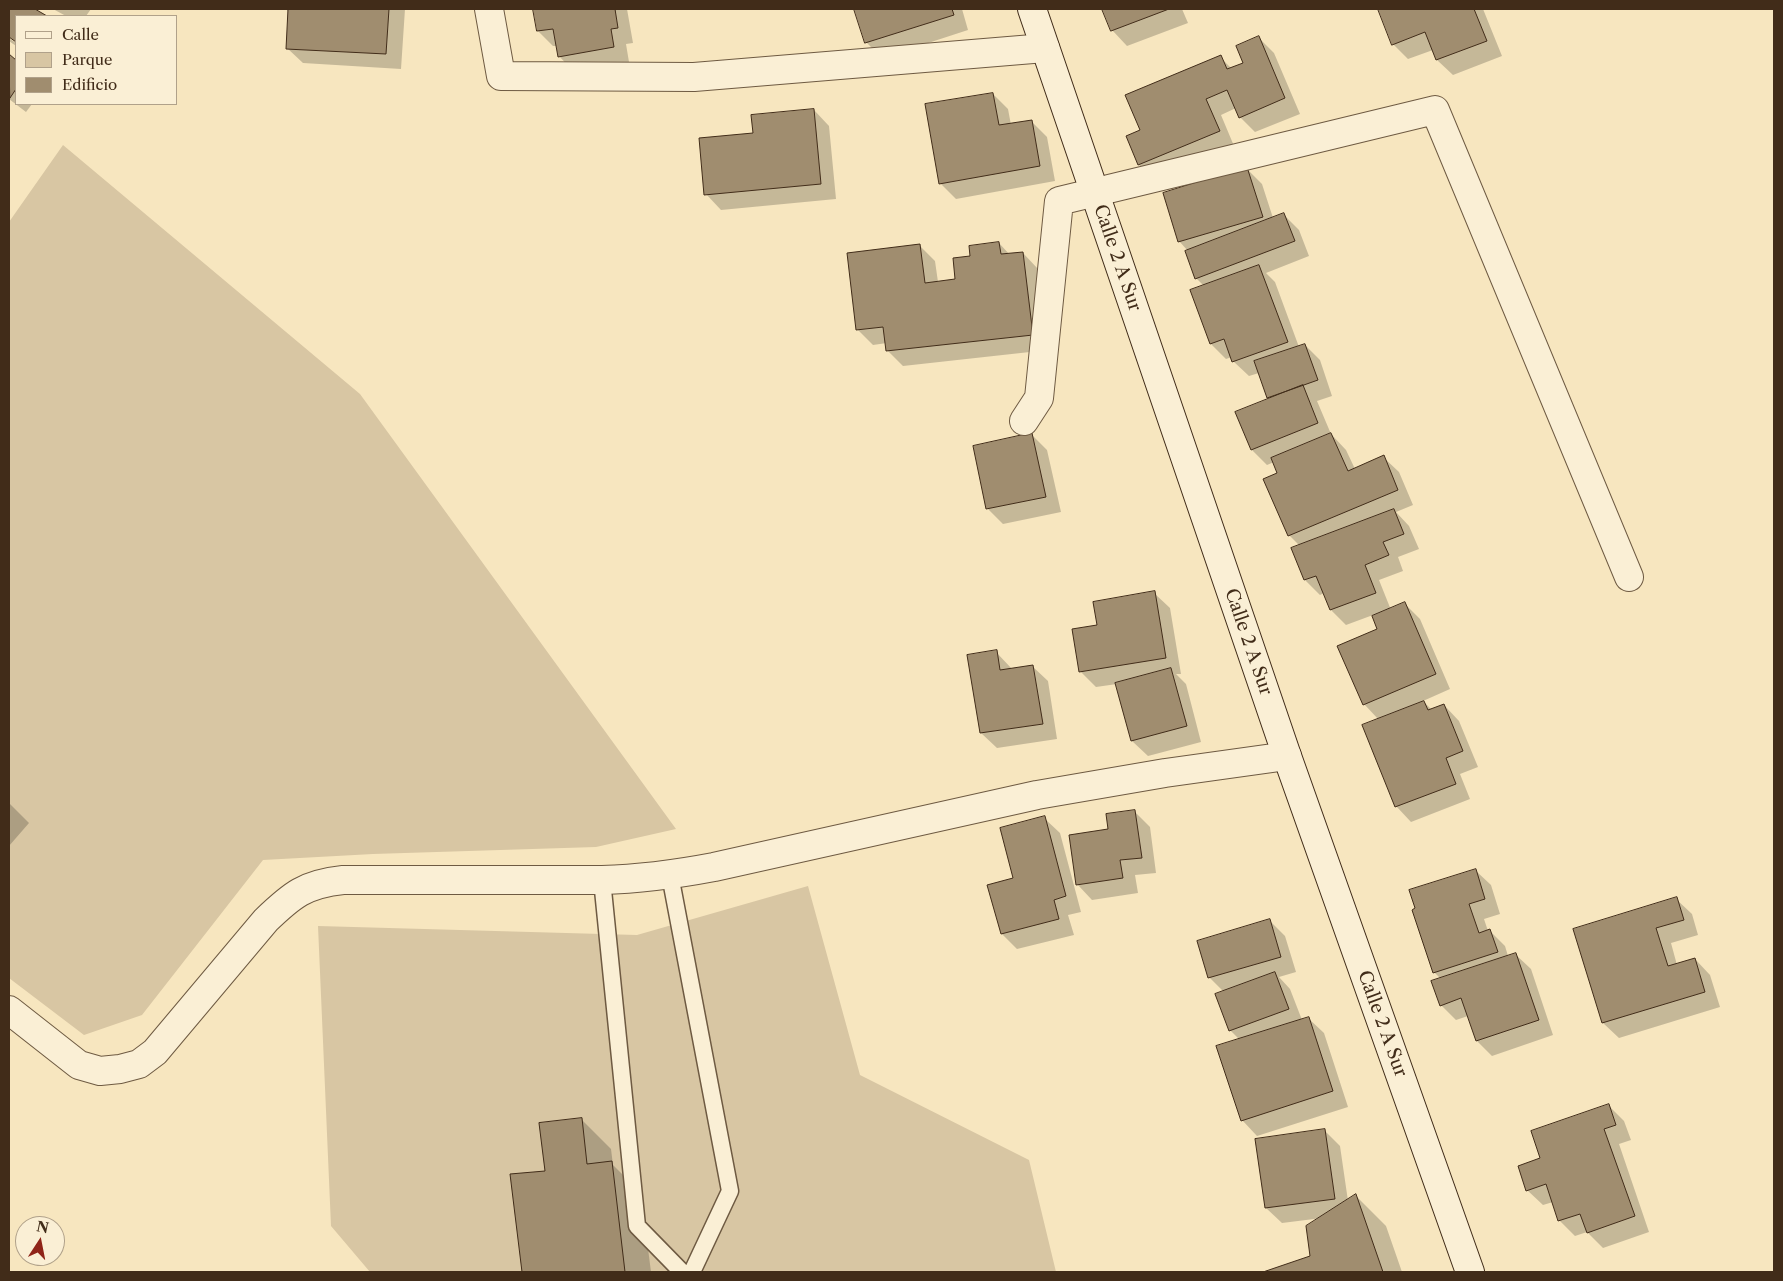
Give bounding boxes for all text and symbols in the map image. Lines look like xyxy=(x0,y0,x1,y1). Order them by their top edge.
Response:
legend xyxy=(15,15,178,105)
text: Calle xyxy=(62,25,99,44)
text: Parque xyxy=(62,50,112,69)
text: Edificio xyxy=(62,75,117,94)
street label: Calle 2 A Sur xyxy=(1089,202,1145,314)
street label: Calle 2 A Sur xyxy=(1220,586,1276,698)
street label: Calle 2 A Sur xyxy=(1353,968,1411,1080)
north arrow xyxy=(15,1216,65,1266)
text: N xyxy=(35,1217,50,1237)

